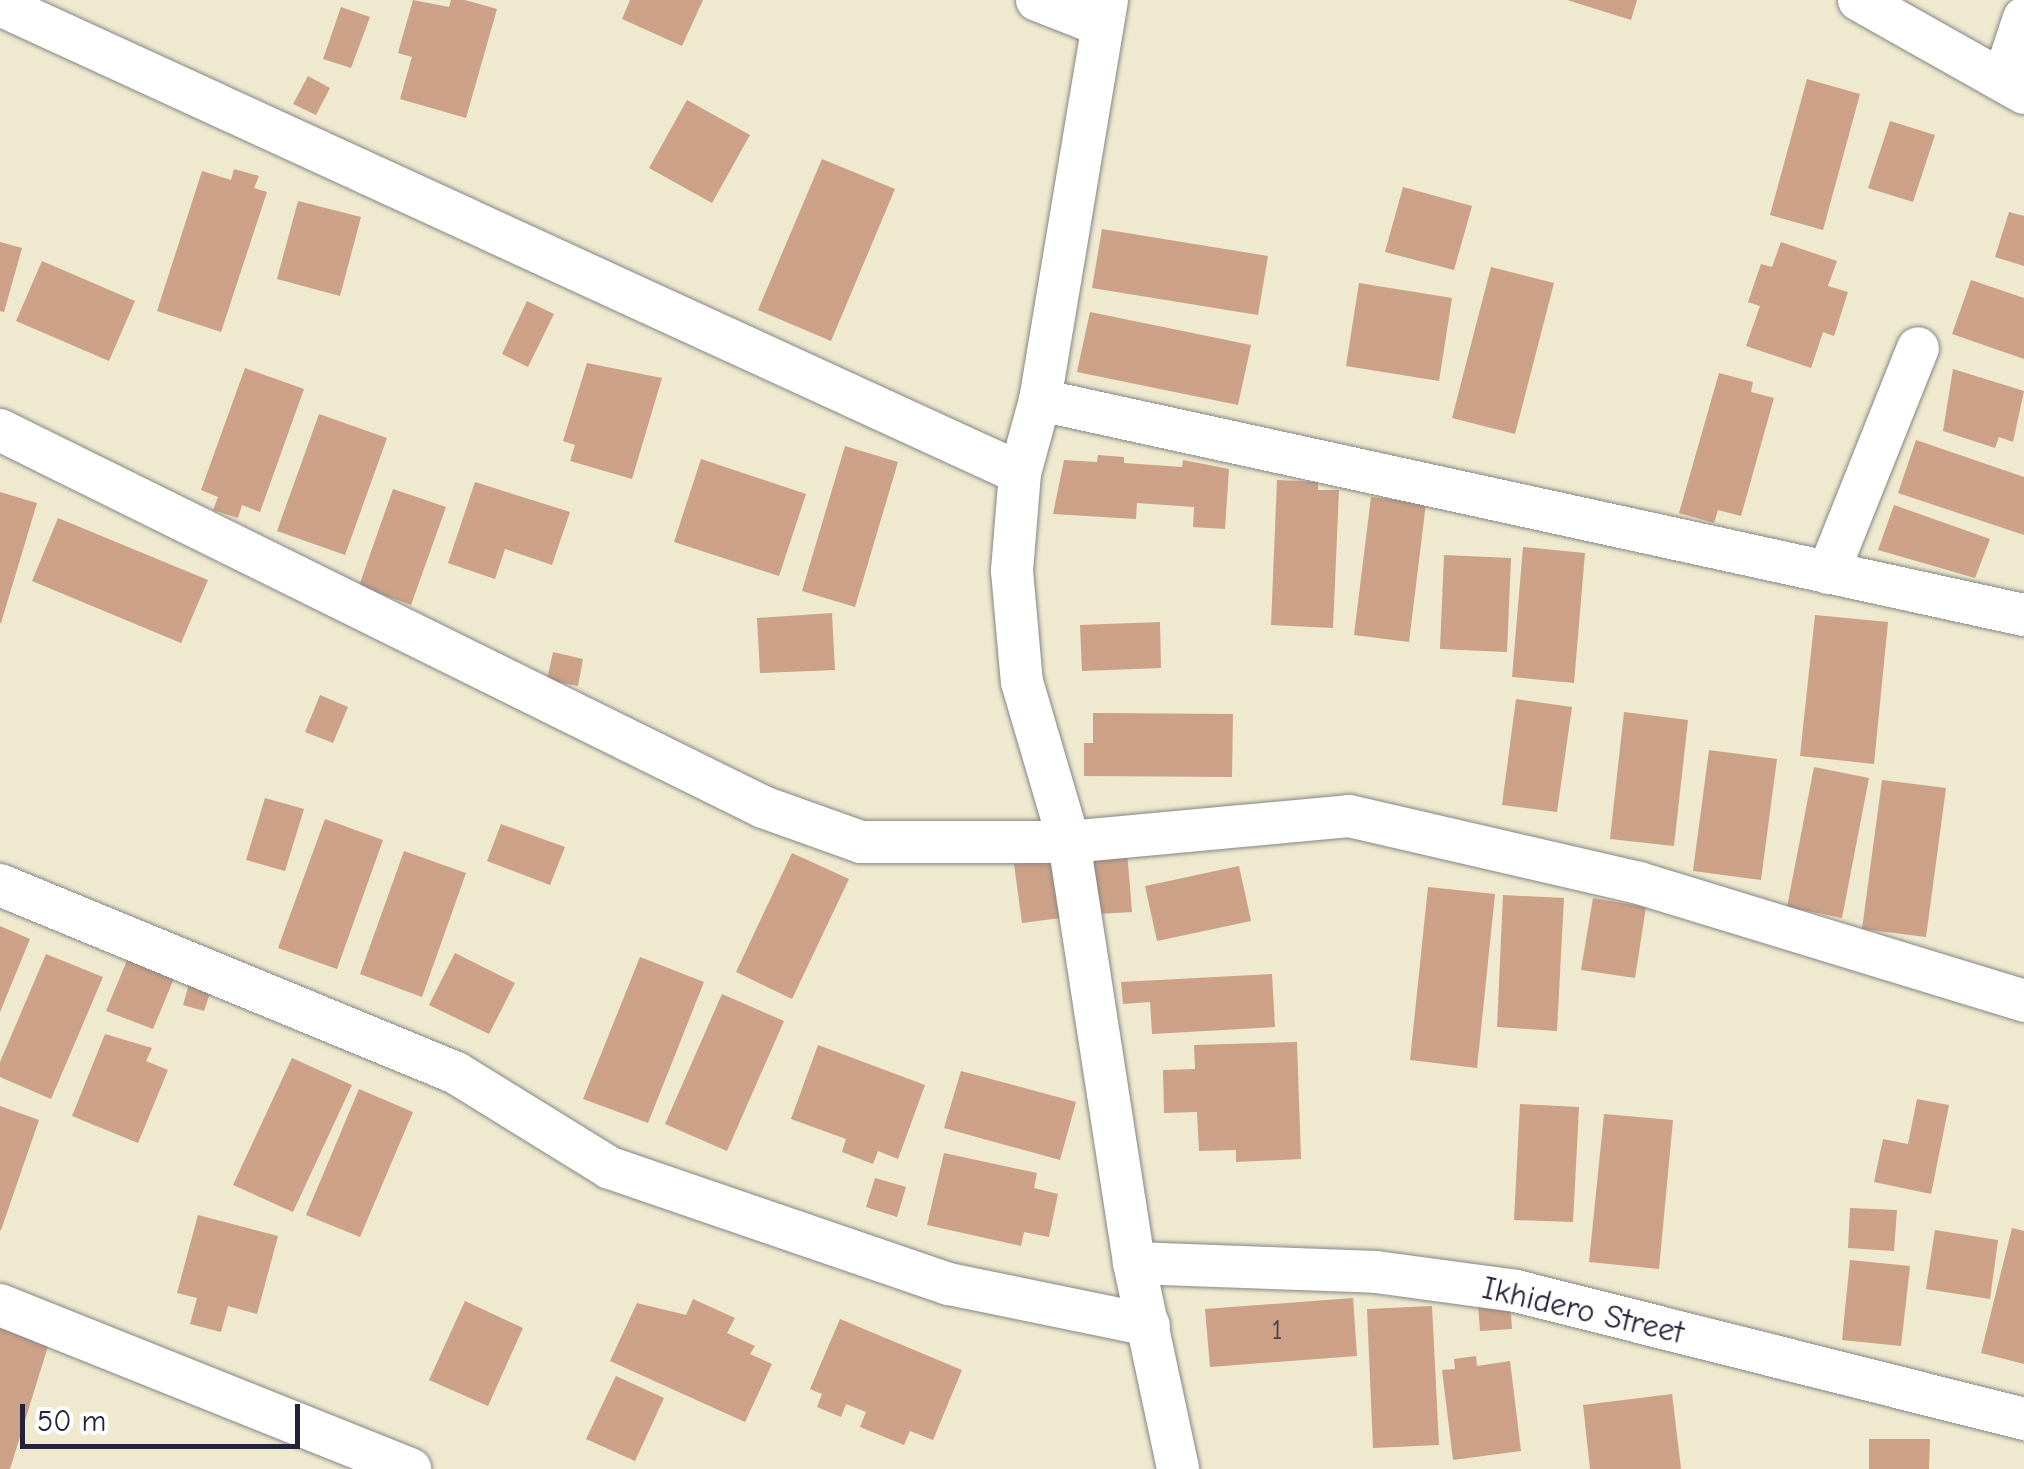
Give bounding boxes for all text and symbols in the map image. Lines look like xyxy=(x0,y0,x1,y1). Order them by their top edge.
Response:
street label: Ikhidero Street xyxy=(1479,1269,1687,1353)
house number: 1 xyxy=(1271,1313,1283,1347)
scale bar xyxy=(25,1384,305,1446)
text: 50 m xyxy=(37,1404,106,1439)

